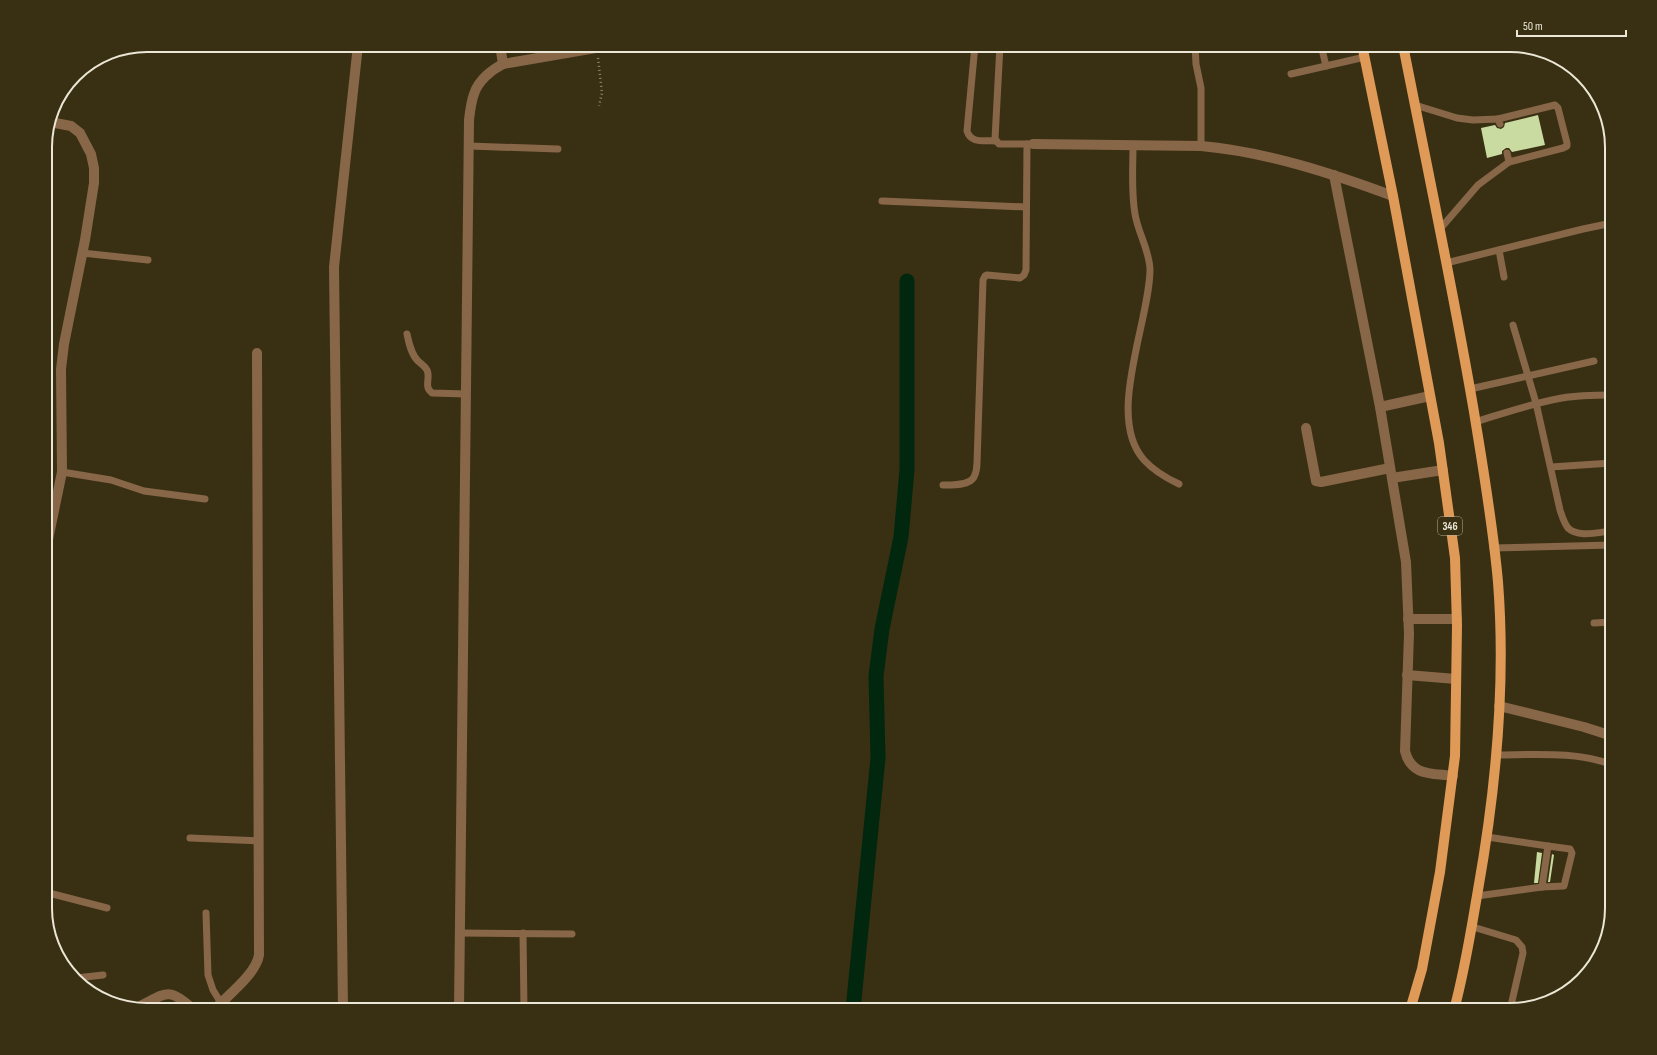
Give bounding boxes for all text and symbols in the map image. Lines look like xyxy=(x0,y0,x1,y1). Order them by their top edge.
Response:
scale bar xyxy=(1517,12,1626,38)
text: 50 m xyxy=(1523,19,1543,34)
road number: 346 xyxy=(1438,517,1462,535)

